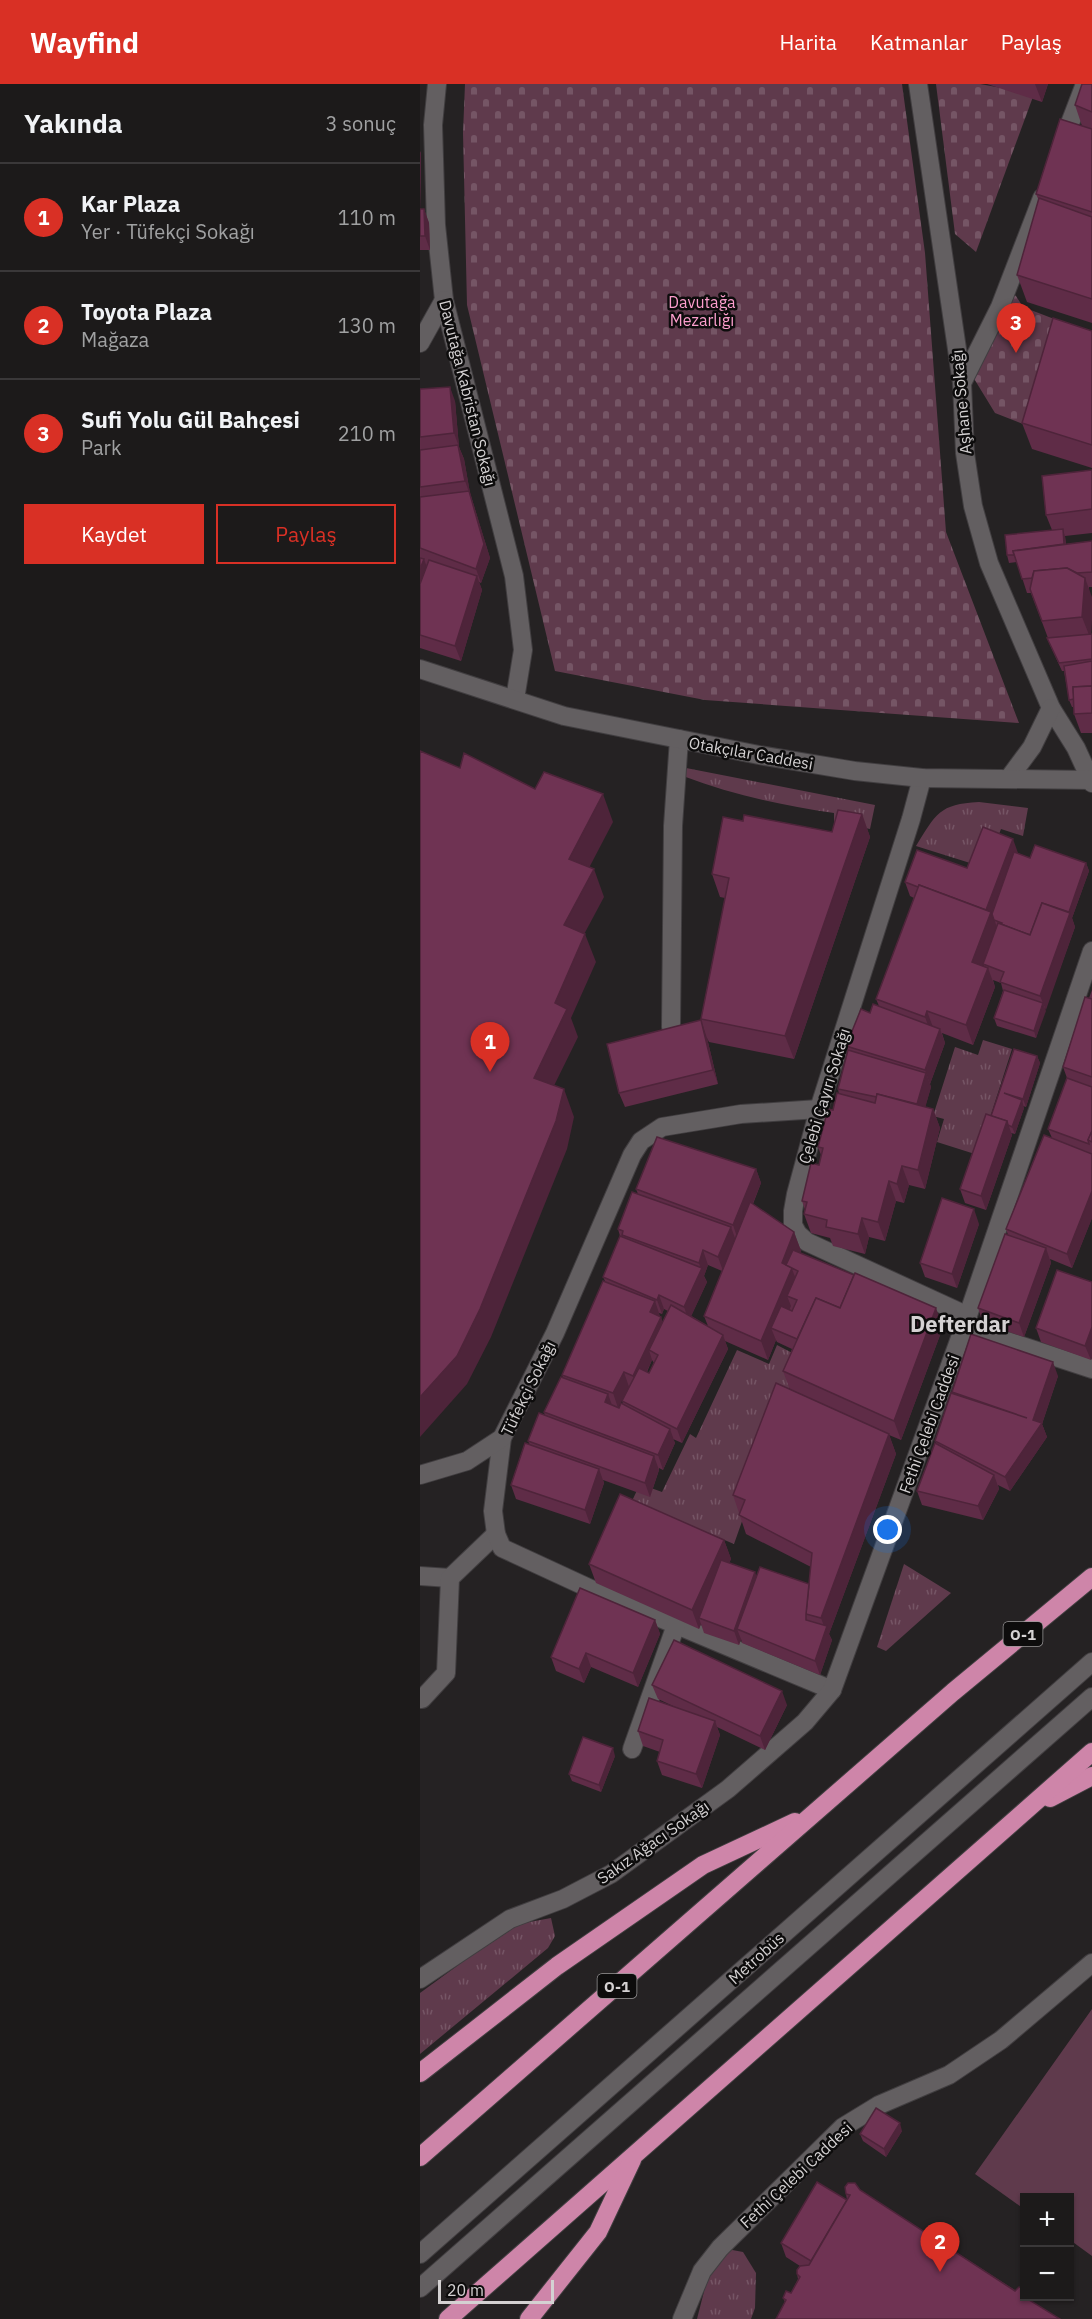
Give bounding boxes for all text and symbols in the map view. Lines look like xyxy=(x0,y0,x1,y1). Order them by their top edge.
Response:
text: Wayfind xyxy=(30,24,139,61)
text: Harita xyxy=(779,28,837,56)
text: Katmanlar xyxy=(870,28,968,56)
text: Paylaş xyxy=(1001,28,1062,56)
text: Yakında xyxy=(24,106,123,140)
text: 3 sonuç xyxy=(326,110,396,137)
text: Kar Plaza xyxy=(81,189,180,218)
text: 1 xyxy=(38,204,50,231)
text: 110 m xyxy=(338,204,396,231)
text: Yer · Tüfekçi Sokağı xyxy=(81,218,255,245)
park label: Davutağa Mezarlığı xyxy=(668,292,736,330)
text: Toyota Plaza xyxy=(81,297,212,326)
street label: Davutağa Kabristan Sokağı xyxy=(435,298,501,488)
pin: 3 xyxy=(996,304,1036,353)
text: 2 xyxy=(38,312,50,339)
text: 130 m xyxy=(338,312,396,339)
text: Mağaza xyxy=(81,326,149,353)
street label: Aşhane Sokağı xyxy=(946,349,976,455)
text: Sufi Yolu Gül Bahçesi xyxy=(81,405,300,434)
text: 3 xyxy=(38,420,50,447)
text: 210 m xyxy=(338,420,396,447)
text: Park xyxy=(81,434,121,461)
button: Kaydet xyxy=(24,504,204,564)
button: Paylaş xyxy=(216,504,396,564)
street label: Otakçılar Caddesi xyxy=(687,732,815,774)
pin: 1 xyxy=(470,1022,510,1072)
street label: Çelebi Çayırı Sokağı xyxy=(794,1026,854,1166)
district label: Defterdar xyxy=(910,1309,1010,1338)
street label: Tüfekçi Sokağı xyxy=(496,1337,560,1439)
street label: Fethi Çelebi Caddesi xyxy=(895,1352,963,1496)
your location xyxy=(873,1515,902,1544)
road number: O-1 xyxy=(1004,1622,1042,1646)
street label: Sakız Ağacı Sokağı xyxy=(593,1796,713,1888)
street label: Metrobüs xyxy=(724,1928,788,1988)
road number: O-1 xyxy=(598,1974,636,1998)
street label: Fethi Çelebi Caddesi xyxy=(736,2118,856,2232)
map controls xyxy=(1020,2193,1074,2301)
button: + xyxy=(1020,2193,1074,2247)
pin: 2 xyxy=(920,2222,960,2272)
button: − xyxy=(1020,2247,1074,2301)
scale bar xyxy=(438,2277,554,2304)
text: 20 m xyxy=(447,2280,484,2300)

